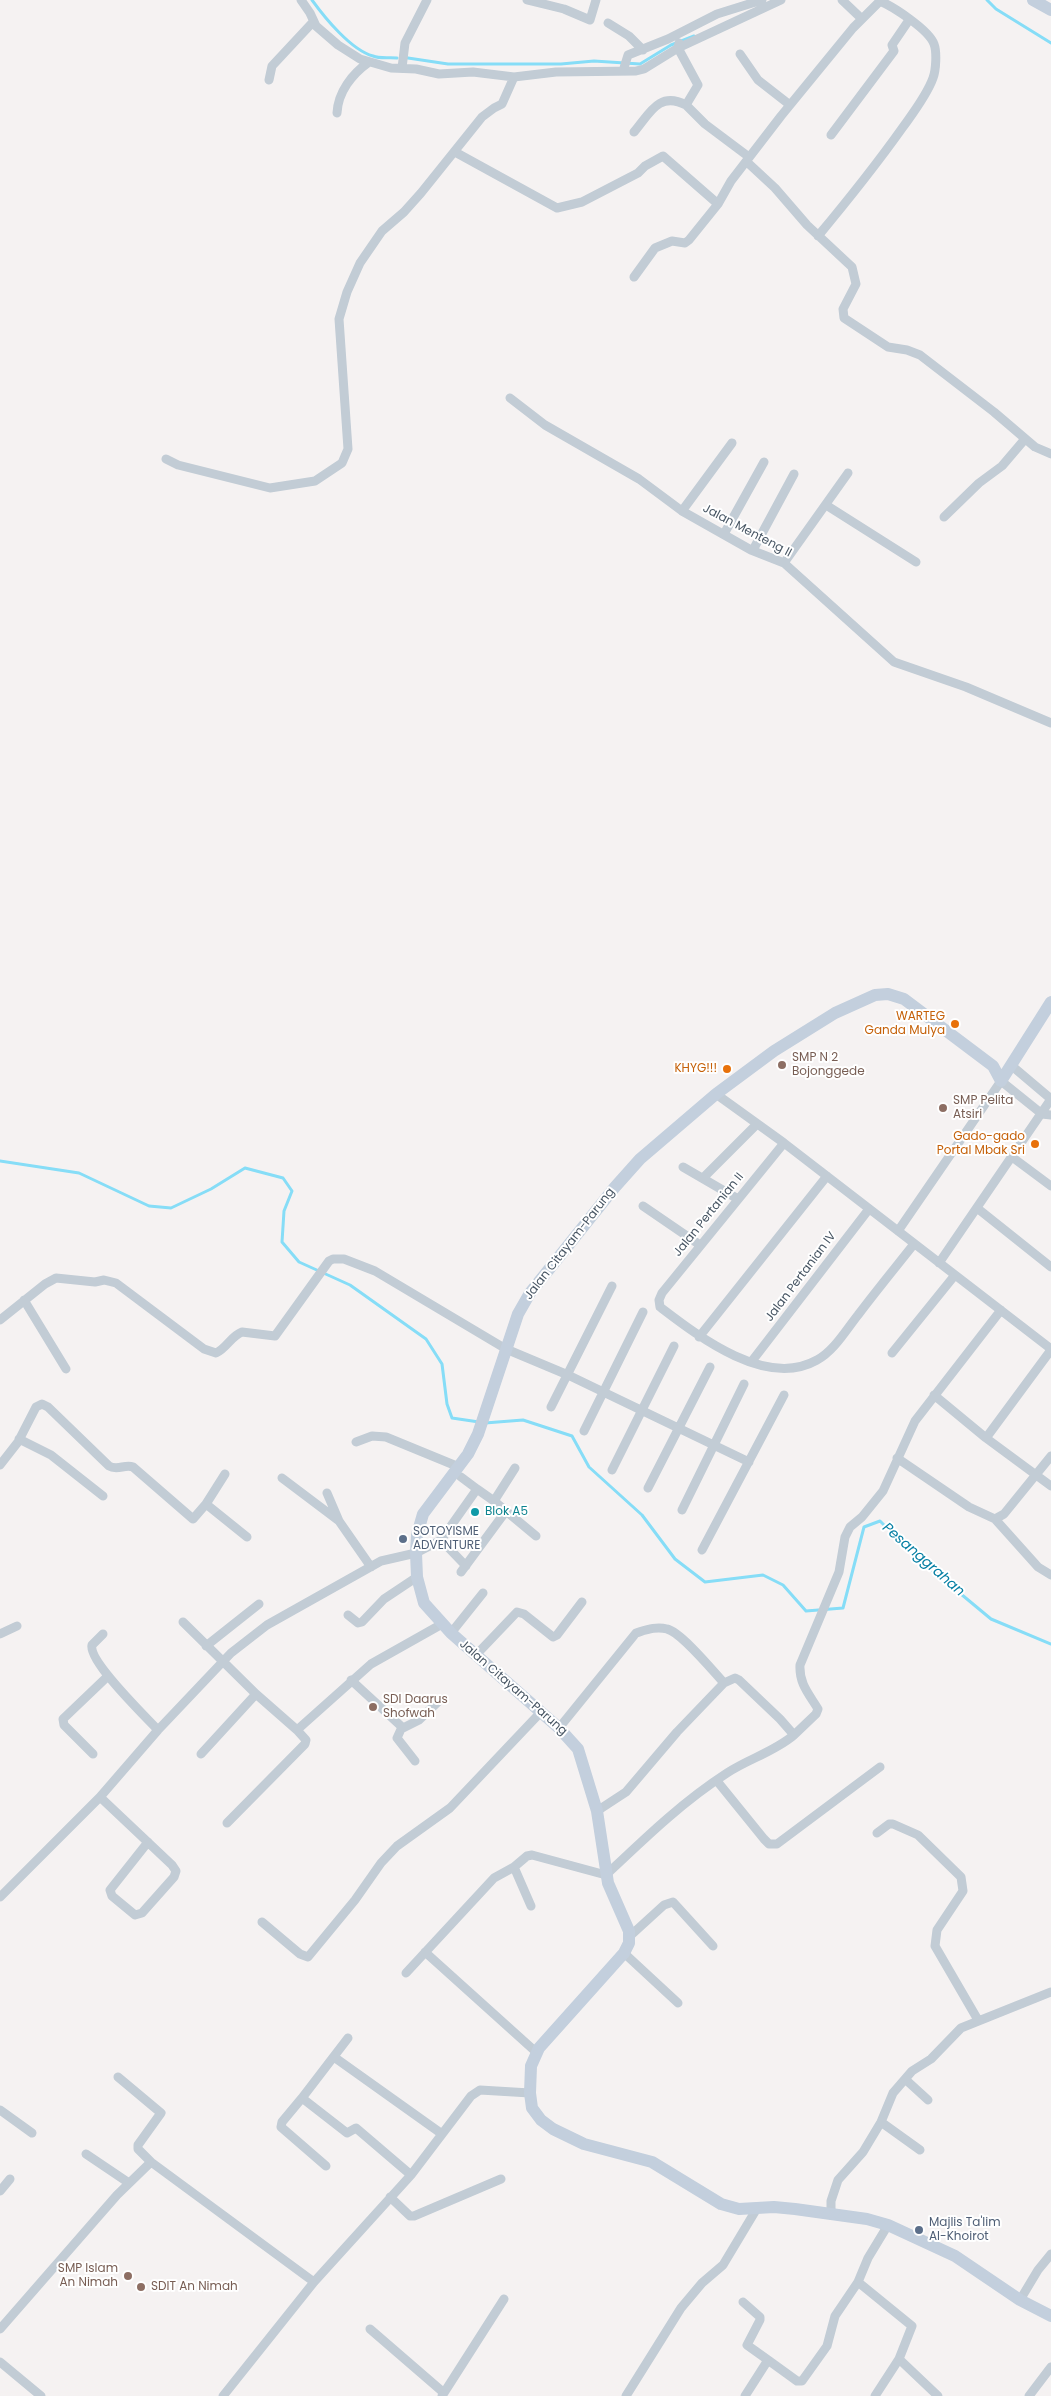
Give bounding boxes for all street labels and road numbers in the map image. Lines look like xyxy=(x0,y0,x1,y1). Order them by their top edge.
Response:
street label: Jalan Menteng II xyxy=(700,502,794,560)
street label: Jalan Pertanian II xyxy=(671,1170,747,1260)
street label: Jalan Citayam-Parung xyxy=(522,1185,618,1303)
street label: Jalan Pertanian IV xyxy=(763,1229,839,1325)
street label: Jalan Citayam-Parung xyxy=(456,1637,570,1739)

